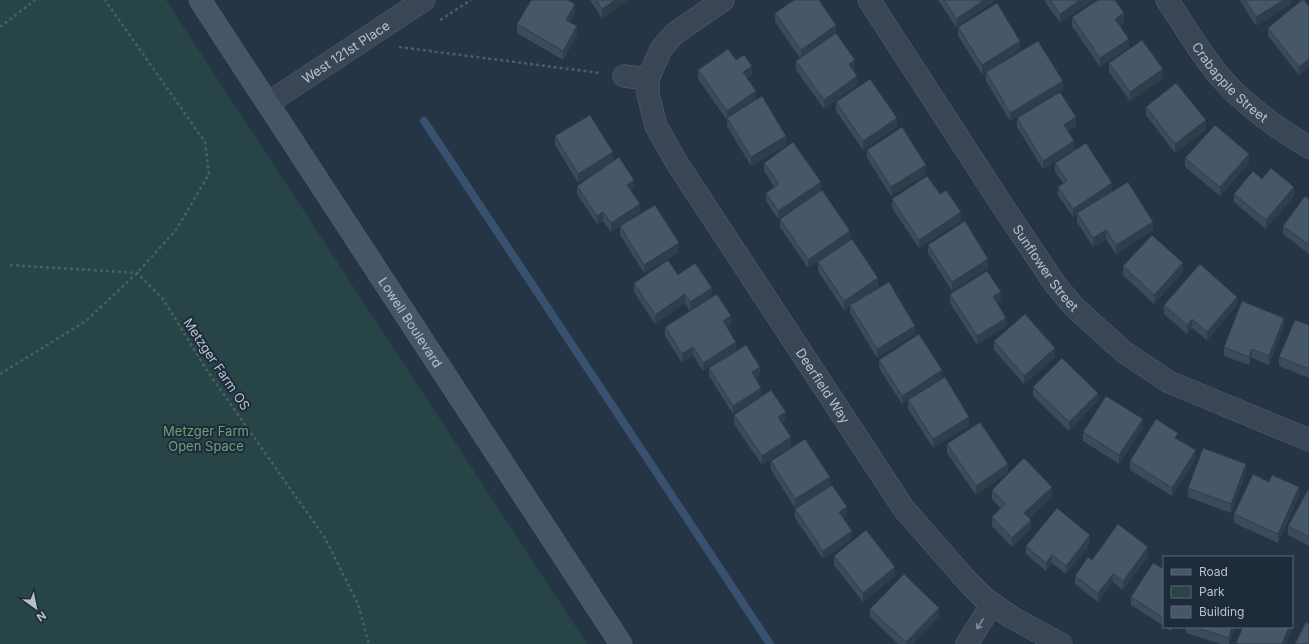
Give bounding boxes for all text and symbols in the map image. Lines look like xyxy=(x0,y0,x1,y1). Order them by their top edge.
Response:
street label: West 121st Place xyxy=(299,17,392,86)
street label: Crabapple Street xyxy=(1189,39,1271,125)
street label: Sunflower Street xyxy=(1009,222,1082,315)
street label: Lowell Boulevard xyxy=(375,274,446,370)
street label: Metzger Farm OS xyxy=(180,315,254,413)
street label: Deerfield Way xyxy=(793,345,854,426)
park label: Metzger Farm Open Space xyxy=(163,423,249,454)
legend xyxy=(1163,556,1293,628)
text: Road xyxy=(1199,564,1228,579)
text: Park xyxy=(1199,584,1225,599)
north arrow xyxy=(16,588,56,628)
text: Building xyxy=(1199,604,1244,619)
text: N xyxy=(34,608,49,625)
one-way arrow xyxy=(976,618,984,629)

